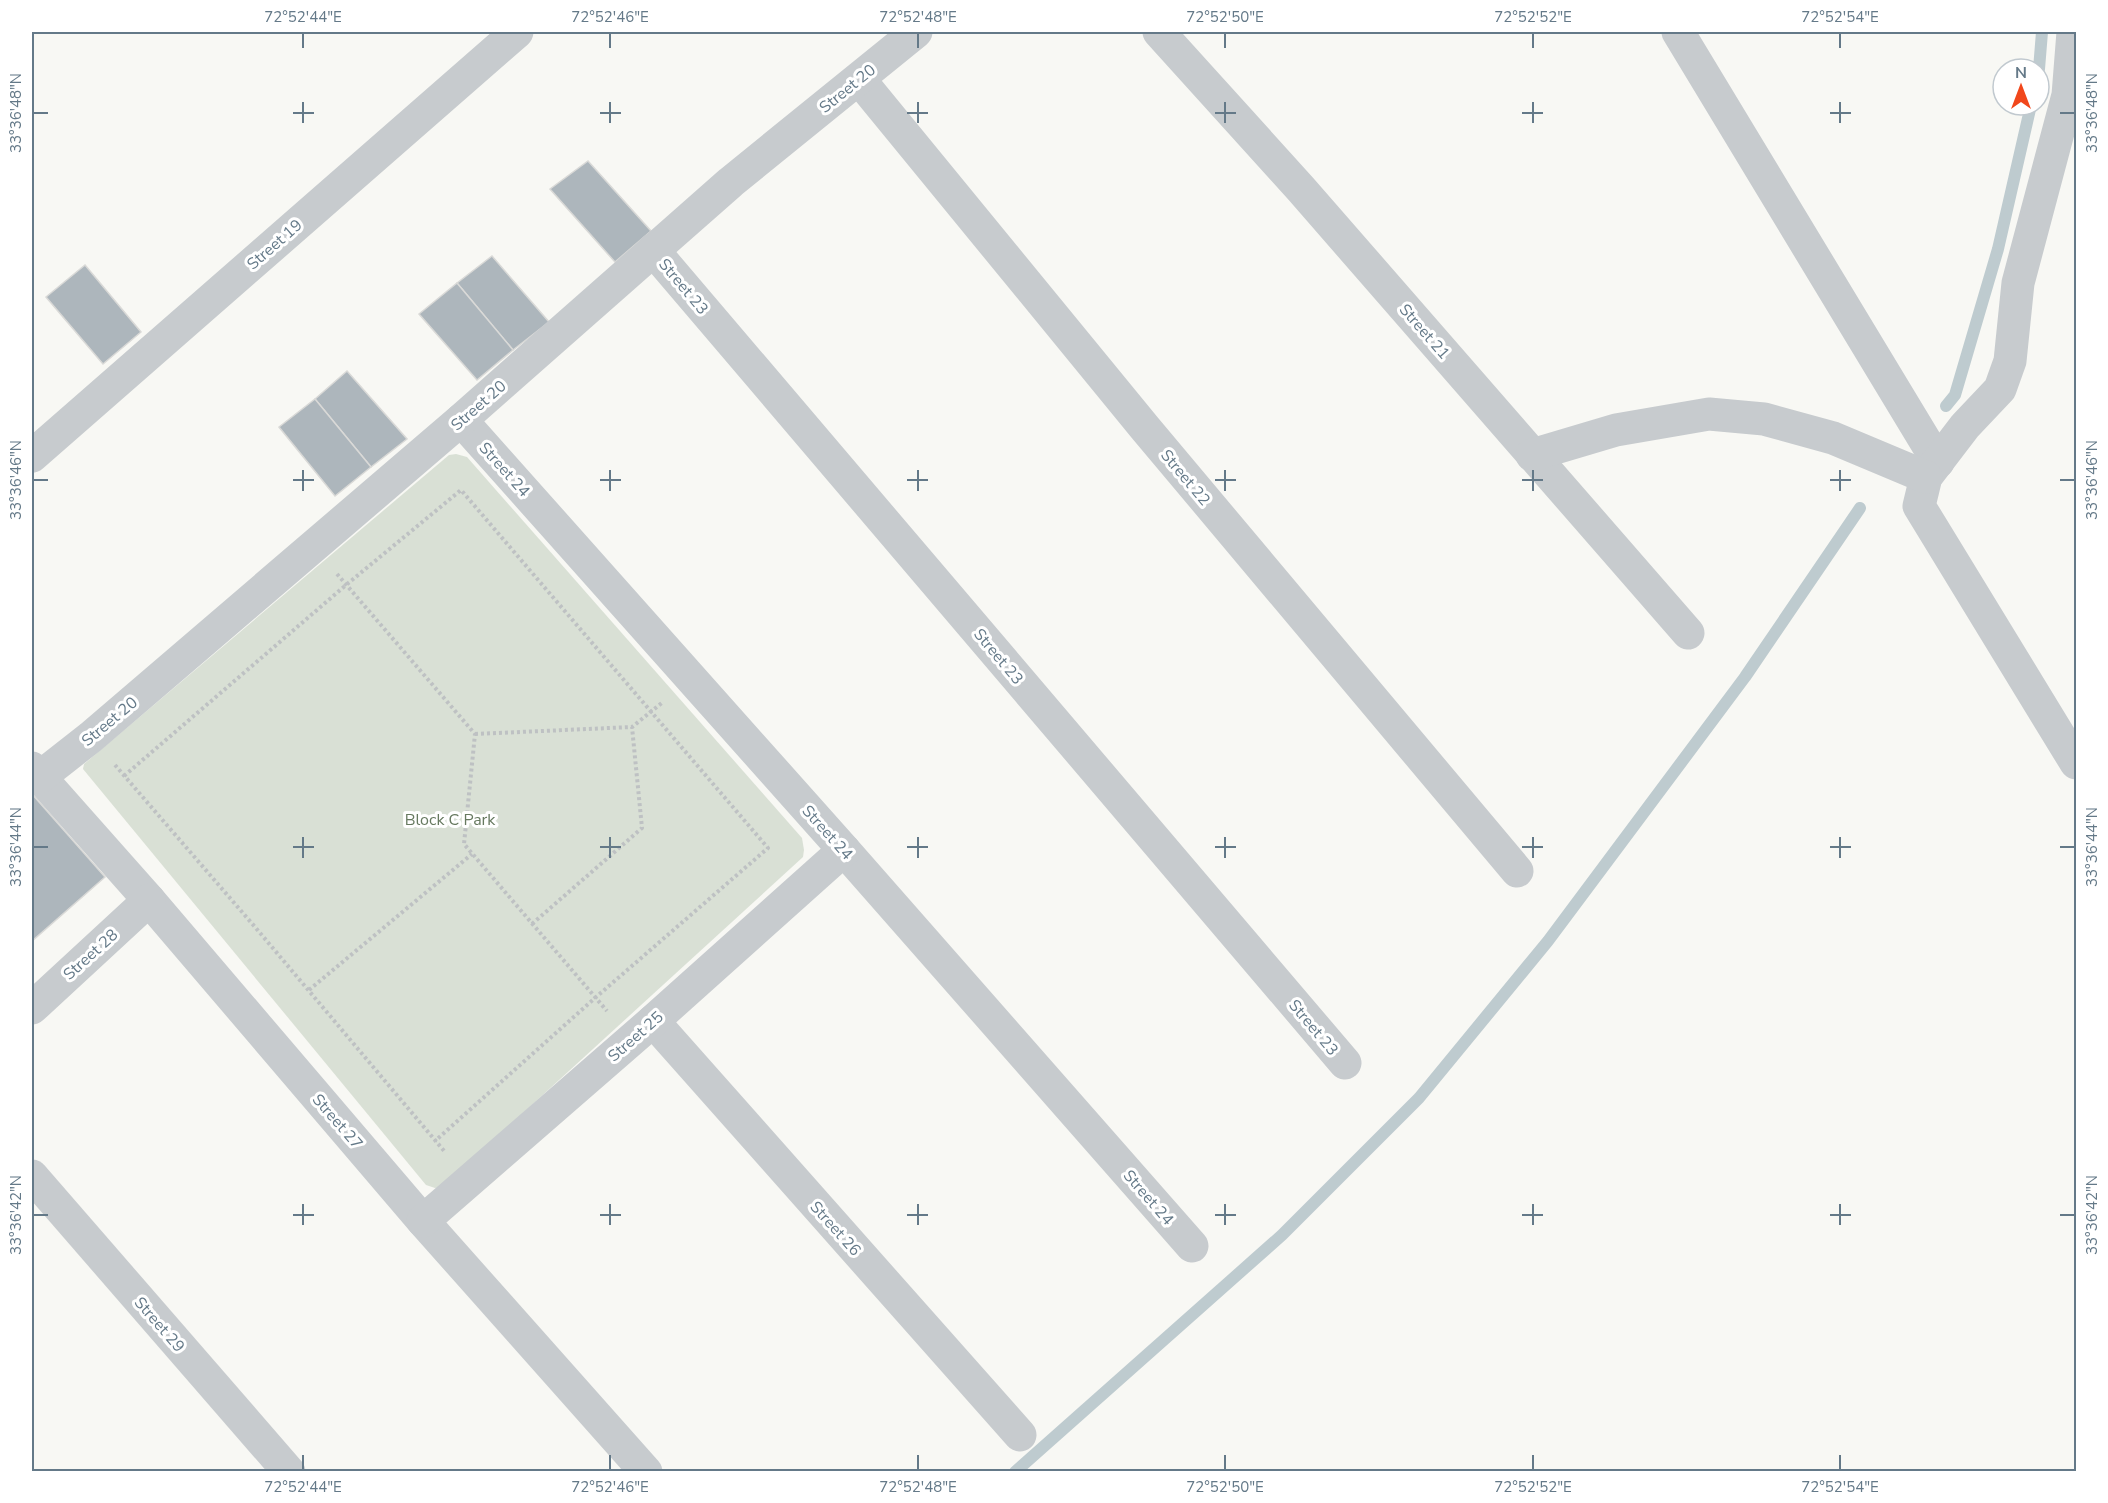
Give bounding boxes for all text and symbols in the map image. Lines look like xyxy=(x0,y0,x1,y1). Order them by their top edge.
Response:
text: 72°52'44"E xyxy=(264,7,342,27)
text: 72°52'46"E xyxy=(571,7,649,27)
text: 72°52'48"E xyxy=(879,7,957,27)
text: 72°52'50"E xyxy=(1186,7,1264,27)
text: 72°52'52"E xyxy=(1494,7,1572,27)
text: 72°52'54"E xyxy=(1801,7,1879,27)
north arrow xyxy=(1991,57,2051,117)
street label: Street 20 xyxy=(815,59,881,118)
text: N xyxy=(2015,62,2027,84)
text: 33°36'48"N xyxy=(6,73,26,153)
text: 33°36'48"N xyxy=(2082,73,2102,153)
street label: Street 19 xyxy=(242,214,307,275)
street label: Street 23 xyxy=(653,254,713,319)
street label: Street 21 xyxy=(1394,299,1455,364)
street label: Street 20 xyxy=(446,375,511,436)
street label: Street 24 xyxy=(474,437,535,502)
text: 33°36'46"N xyxy=(6,440,26,520)
text: 33°36'46"N xyxy=(2082,440,2102,520)
street label: Street 22 xyxy=(1155,445,1215,510)
street label: Street 23 xyxy=(968,624,1028,689)
street label: Street 20 xyxy=(77,692,142,752)
street label: Street 24 xyxy=(797,800,858,865)
text: 33°36'44"N xyxy=(6,807,26,887)
text: 33°36'44"N xyxy=(2082,807,2102,887)
park label: Block C Park xyxy=(405,809,496,831)
street label: Street 28 xyxy=(58,924,123,985)
street label: Street 23 xyxy=(1283,995,1343,1060)
street label: Street 25 xyxy=(603,1006,668,1067)
street label: Street 27 xyxy=(307,1089,368,1154)
street label: Street 24 xyxy=(1118,1165,1179,1230)
text: 33°36'42"N xyxy=(6,1175,26,1255)
text: 33°36'42"N xyxy=(2082,1175,2102,1255)
street label: Street 26 xyxy=(805,1196,866,1261)
street label: Street 29 xyxy=(129,1292,190,1357)
text: 72°52'44"E xyxy=(264,1477,342,1497)
text: 72°52'46"E xyxy=(571,1477,649,1497)
text: 72°52'48"E xyxy=(879,1477,957,1497)
text: 72°52'50"E xyxy=(1186,1477,1264,1497)
text: 72°52'52"E xyxy=(1494,1477,1572,1497)
text: 72°52'54"E xyxy=(1801,1477,1879,1497)

